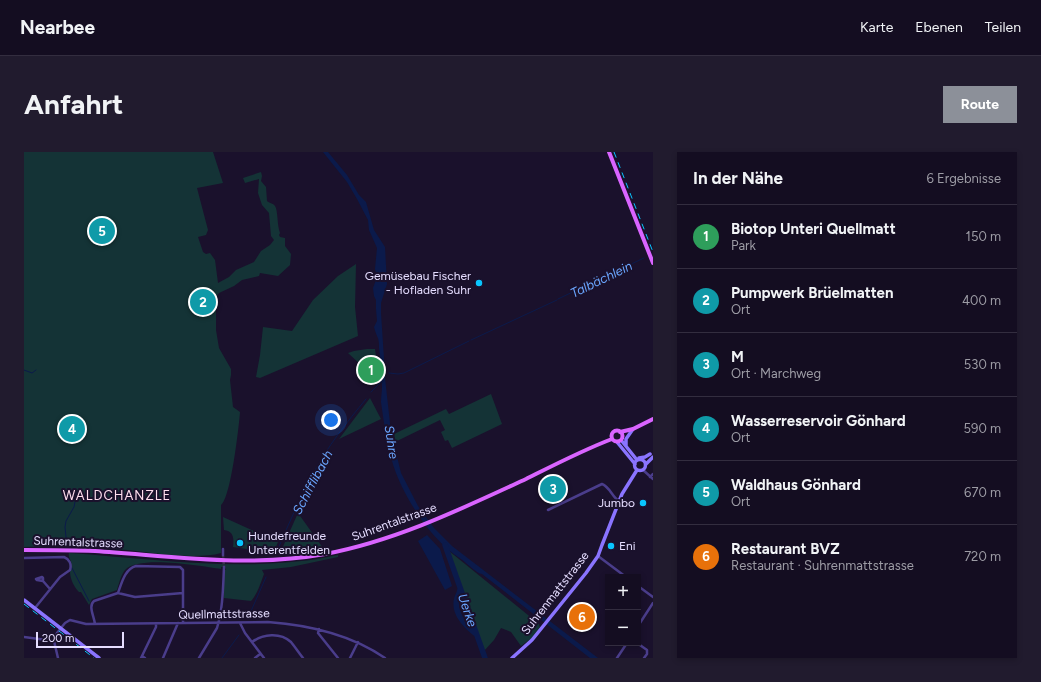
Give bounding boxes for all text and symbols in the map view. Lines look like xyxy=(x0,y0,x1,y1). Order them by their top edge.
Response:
text: Nearbee xyxy=(20,16,95,39)
text: Karte xyxy=(860,19,893,36)
text: Ebenen xyxy=(915,19,963,36)
text: Teilen xyxy=(985,19,1021,36)
button: Route xyxy=(943,86,1017,123)
text: Anfahrt xyxy=(24,87,123,121)
text: In der Nähe xyxy=(693,168,783,188)
text: 6 Ergebnisse xyxy=(927,171,1001,186)
pin: 5 xyxy=(89,216,115,246)
text: Biotop Unteri Quellmatt xyxy=(731,220,896,238)
text: 1 xyxy=(703,229,709,244)
text: 150 m xyxy=(966,229,1001,244)
text: Park xyxy=(731,238,756,253)
water label: Talbächlein xyxy=(568,258,635,301)
place label: Gemüsebau Fischer - Hofladen Suhr xyxy=(365,269,471,297)
marker: Gemüsebau Fischer - Hofladen Suhr xyxy=(474,278,484,288)
text: Pumpwerk Brüelmatten xyxy=(731,284,893,302)
pin: 2 xyxy=(190,287,216,317)
text: 2 xyxy=(702,293,710,308)
text: 400 m xyxy=(962,293,1001,308)
text: Ort xyxy=(731,302,750,317)
text: M xyxy=(731,348,744,366)
pin: 1 xyxy=(358,355,384,385)
text: 3 xyxy=(702,357,710,372)
text: 530 m xyxy=(964,357,1001,372)
text: Ort · Marchweg xyxy=(731,366,821,381)
your location xyxy=(321,410,341,430)
text: Wasserreservoir Gönhard xyxy=(731,412,906,430)
pin: 4 xyxy=(59,414,85,444)
text: 4 xyxy=(702,421,710,436)
text: 590 m xyxy=(964,421,1001,436)
water label: Suhre xyxy=(381,424,402,460)
text: Ort xyxy=(731,430,750,445)
water label: Schifflibach xyxy=(289,448,336,517)
pin: 3 xyxy=(540,474,566,504)
text: Waldhaus Gönhard xyxy=(731,476,861,494)
text: 5 xyxy=(702,485,710,500)
text: 670 m xyxy=(964,485,1001,500)
district label: WALDCHANZLE xyxy=(63,488,171,503)
text: Ort xyxy=(731,494,750,509)
place label: Jumbo xyxy=(598,496,635,510)
marker: Jumbo xyxy=(638,498,648,508)
street label: Suhrentalstrasse xyxy=(350,500,439,544)
place label: Hundefreunde Unterentfelden xyxy=(248,529,330,557)
street label: Suhrentalstrasse xyxy=(33,533,123,551)
marker: Hundefreunde Unterentfelden xyxy=(235,538,245,548)
place label: Eni xyxy=(619,539,636,553)
text: Restaurant BVZ xyxy=(731,540,840,558)
marker: Eni xyxy=(606,541,616,551)
street label: Suhrenmattstrasse xyxy=(518,548,592,637)
text: 6 xyxy=(702,549,710,564)
text: 720 m xyxy=(964,549,1001,564)
text: Restaurant · Suhrenmattstrasse xyxy=(731,558,914,573)
map controls xyxy=(605,574,641,646)
button: + xyxy=(605,574,641,610)
water label: Uerke xyxy=(455,592,480,629)
pin: 6 xyxy=(569,602,595,632)
street label: Quellmattstrasse xyxy=(178,606,270,622)
button: − xyxy=(605,610,641,646)
scale bar xyxy=(36,630,124,649)
text: 200 m xyxy=(42,632,74,645)

